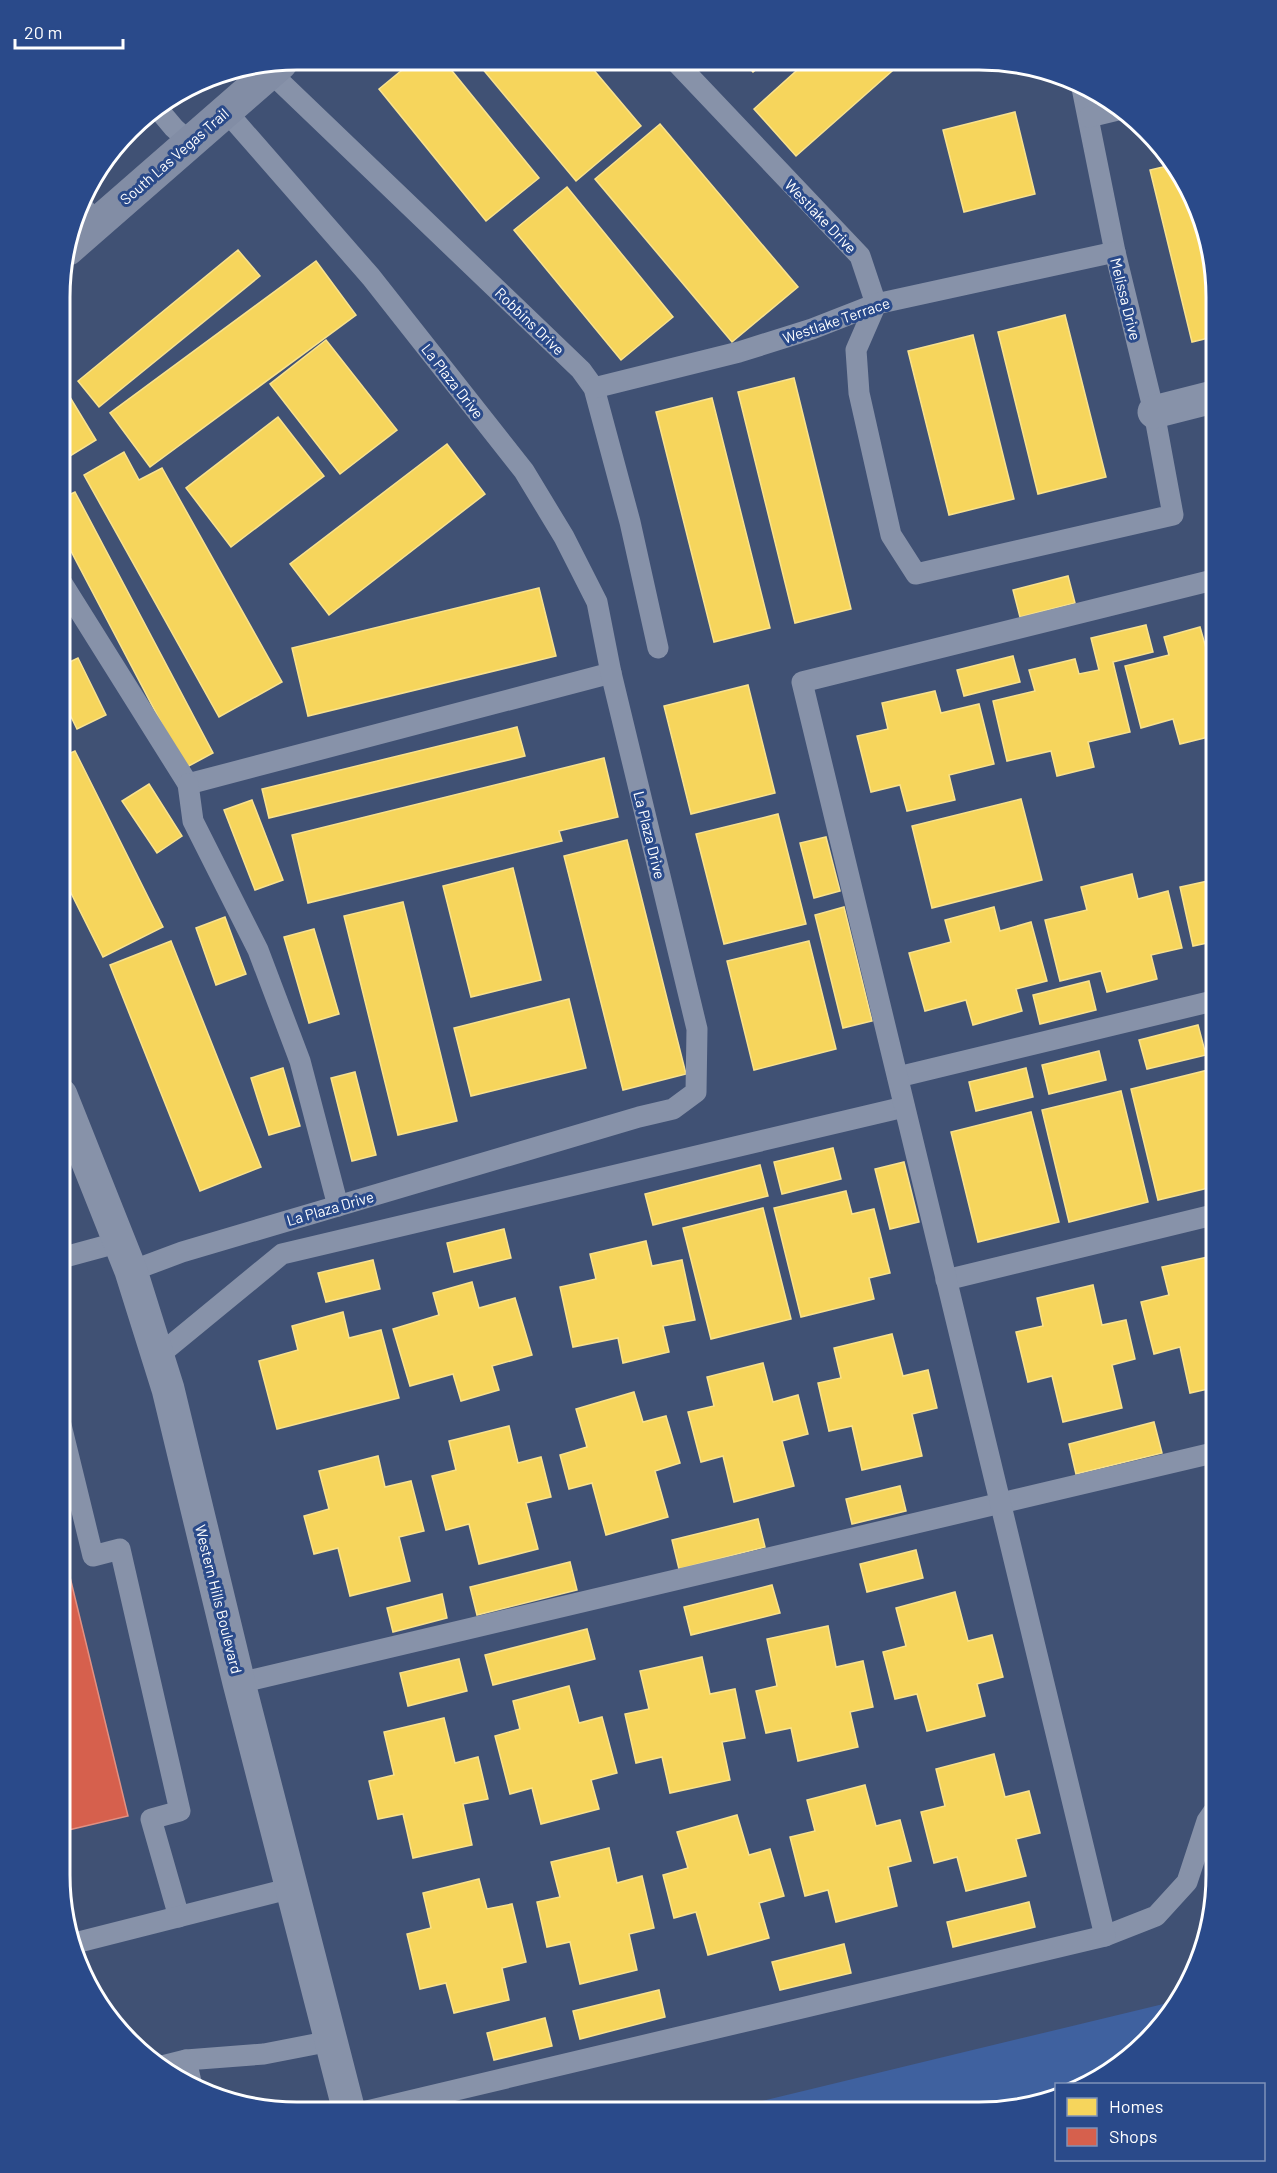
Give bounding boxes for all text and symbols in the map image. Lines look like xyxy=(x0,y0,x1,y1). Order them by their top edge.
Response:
scale bar xyxy=(15,12,123,50)
text: 20 m xyxy=(24,21,62,43)
street label: South Las Vegas Trail xyxy=(116,104,232,208)
street label: Westlake Drive xyxy=(781,175,861,257)
street label: Melissa Drive xyxy=(1107,256,1145,342)
street label: Robbins Drive xyxy=(492,284,568,358)
street label: Westlake Terrace xyxy=(780,293,892,347)
street label: La Plaza Drive xyxy=(418,340,488,422)
street label: La Plaza Drive xyxy=(630,789,670,881)
street label: La Plaza Drive xyxy=(284,1187,376,1229)
street label: Western Hills Boulevard xyxy=(192,1523,246,1675)
legend xyxy=(1055,2083,1265,2161)
text: Homes xyxy=(1109,2095,1163,2117)
text: Shops xyxy=(1109,2125,1158,2147)

